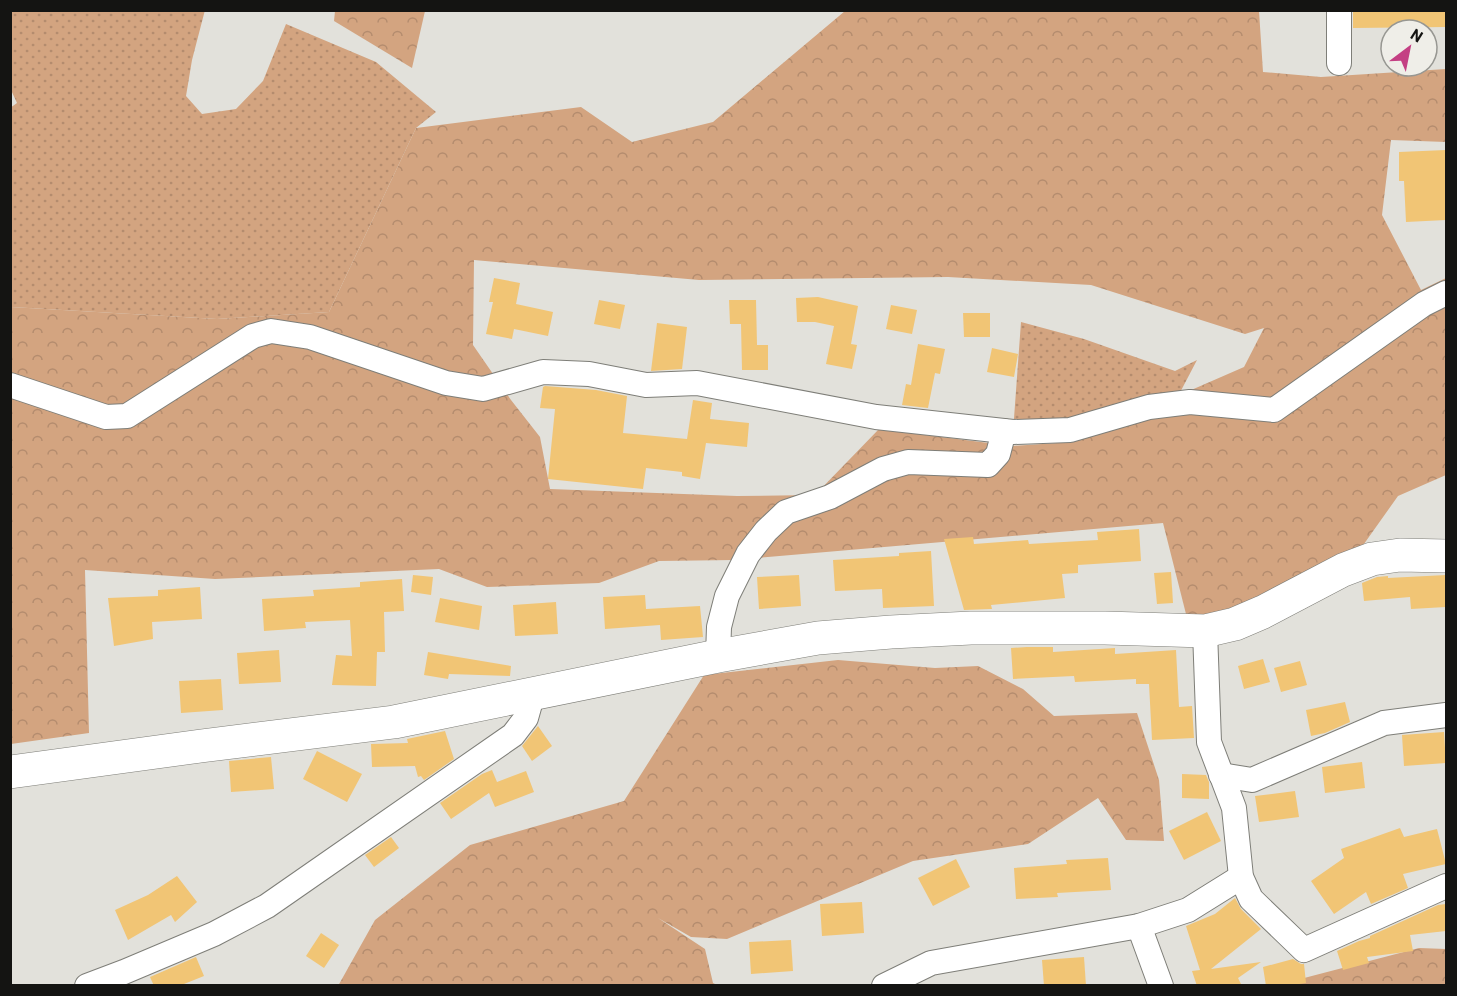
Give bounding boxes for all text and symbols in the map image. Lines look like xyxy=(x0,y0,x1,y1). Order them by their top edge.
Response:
north arrow xyxy=(1379,18,1439,78)
text: N xyxy=(1408,24,1427,46)

